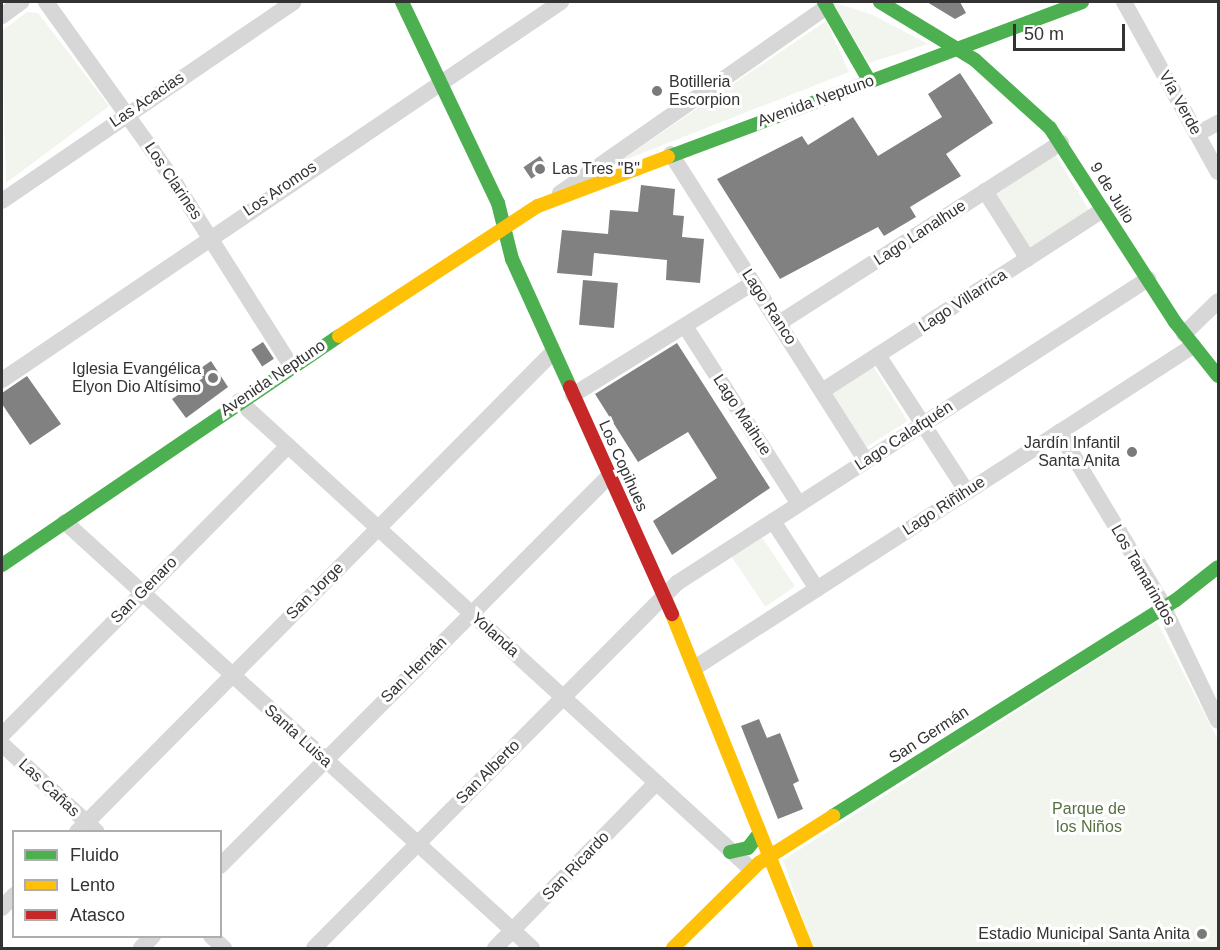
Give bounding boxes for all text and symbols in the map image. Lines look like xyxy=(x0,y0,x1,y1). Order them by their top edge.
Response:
scale bar xyxy=(1016,12,1128,50)
text: 50 m xyxy=(1024,24,1064,44)
street label: Las Acacias xyxy=(106,68,188,132)
street label: Vía Verde xyxy=(1155,68,1205,138)
street label: Avenida Neptuno xyxy=(755,71,877,131)
place label: Botilleria Escorpion xyxy=(669,72,740,110)
marker: Botilleria Escorpion xyxy=(650,84,664,98)
street label: Los Clarines xyxy=(140,139,206,223)
street label: Los Aromos xyxy=(239,157,321,221)
place label: Las Tres "B" xyxy=(552,159,640,179)
street label: 9 de Julio xyxy=(1086,159,1138,227)
marker: Las Tres "B" xyxy=(533,162,547,176)
street label: Lago Lanalhue xyxy=(870,196,970,270)
street label: Lago Villarrica xyxy=(915,265,1011,337)
street label: Lago Ranco xyxy=(737,266,801,348)
street label: Avenida Neptuno xyxy=(217,336,329,420)
place label: Iglesia Evangélica Elyon Dio Altísimo xyxy=(71,359,201,397)
marker: Iglesia Evangélica Elyon Dio Altísimo xyxy=(206,371,220,385)
street label: Lago Maihue xyxy=(709,371,775,459)
street label: Lago Calafquén xyxy=(851,397,957,475)
street label: Los Copihues xyxy=(594,417,652,515)
place label: Jardín Infantil Santa Anita xyxy=(1024,433,1120,471)
marker: Jardín Infantil Santa Anita xyxy=(1125,445,1139,459)
street label: Lago Riñihue xyxy=(899,472,989,540)
street label: Los Tamarindos xyxy=(1106,521,1180,629)
street label: San Genaro xyxy=(107,553,181,627)
street label: San Jorge xyxy=(282,558,348,624)
street label: Yolanda xyxy=(467,609,523,661)
street label: San Hernán xyxy=(377,633,451,707)
street label: Santa Luisa xyxy=(260,701,336,771)
street label: San Germán xyxy=(886,702,972,768)
street label: San Alberto xyxy=(452,736,524,808)
street label: Las Cañas xyxy=(14,755,84,821)
park label: Parque de los Niños xyxy=(1052,799,1126,837)
street label: San Ricardo xyxy=(539,828,613,904)
legend xyxy=(12,830,222,938)
text: Fluido xyxy=(70,845,119,865)
text: Lento xyxy=(70,875,115,895)
text: Atasco xyxy=(70,905,125,925)
place label: Estadio Municipal Santa Anita xyxy=(977,924,1190,944)
marker: Estadio Municipal Santa Anita xyxy=(1195,927,1209,941)

